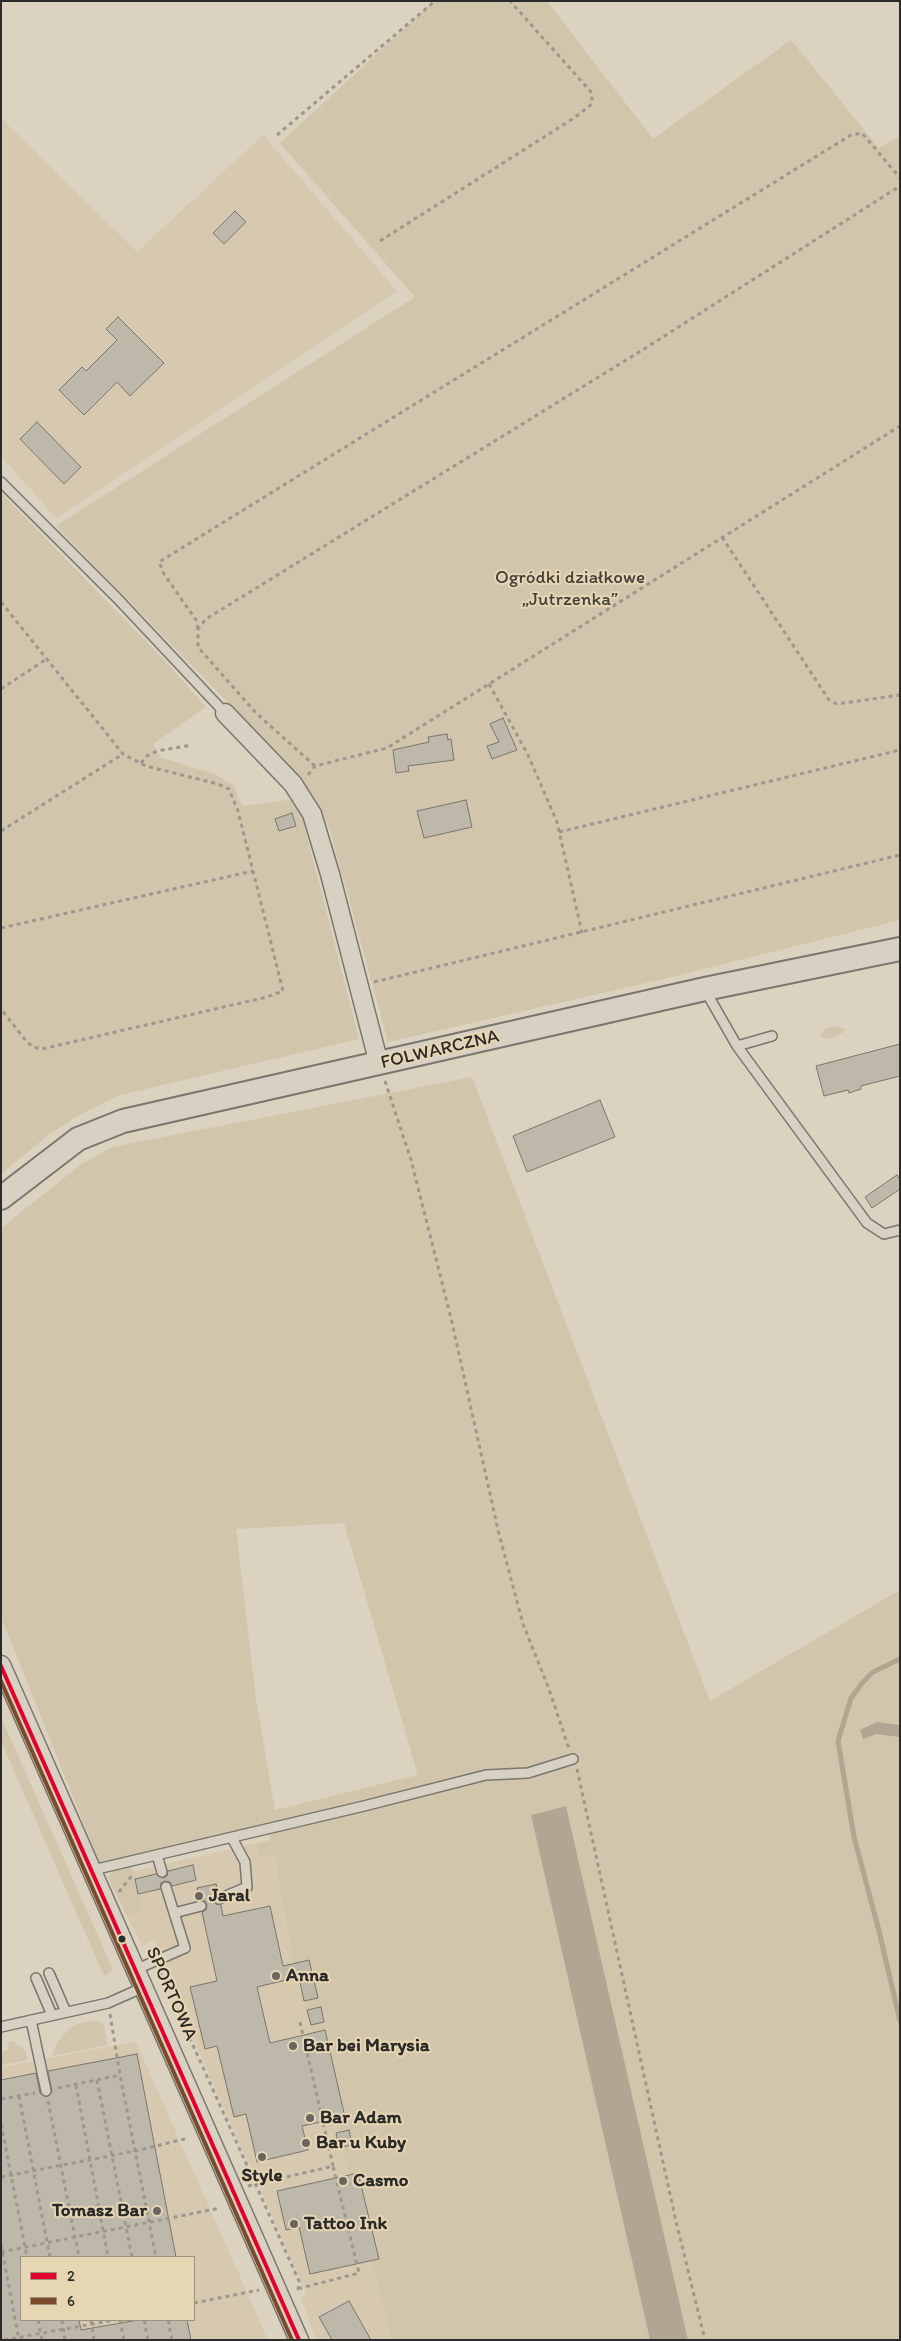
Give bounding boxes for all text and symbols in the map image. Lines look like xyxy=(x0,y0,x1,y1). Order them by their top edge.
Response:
park label: Ogródki działkowe „Jutrzenka” xyxy=(495,567,645,611)
street label: FOLWARCZNA xyxy=(379,1025,501,1075)
place label: Jaral xyxy=(209,1885,250,1907)
marker: Jaral xyxy=(193,1890,205,1902)
unlabelled marker xyxy=(117,1934,127,1944)
street label: SPORTOWA xyxy=(140,1944,202,2044)
place label: Anna xyxy=(286,1965,329,1987)
marker: Anna xyxy=(270,1970,282,1982)
place label: Bar bei Marysia xyxy=(303,2035,430,2057)
marker: Bar bei Marysia xyxy=(287,2040,299,2052)
place label: Bar Adam xyxy=(320,2107,402,2129)
marker: Bar Adam xyxy=(304,2112,316,2124)
place label: Bar u Kuby xyxy=(316,2132,406,2154)
marker: Bar u Kuby xyxy=(300,2137,312,2149)
marker: Style xyxy=(256,2151,268,2163)
place label: Style xyxy=(241,2165,283,2187)
place label: Casmo xyxy=(353,2170,409,2192)
marker: Casmo xyxy=(337,2175,349,2187)
place label: Tomasz Bar xyxy=(52,2200,147,2222)
marker: Tomasz Bar xyxy=(151,2205,163,2217)
place label: Tattoo Ink xyxy=(304,2213,387,2235)
marker: Tattoo Ink xyxy=(288,2218,300,2230)
legend xyxy=(20,2256,195,2321)
text: 2 xyxy=(67,2267,75,2285)
text: 6 xyxy=(67,2292,75,2310)

